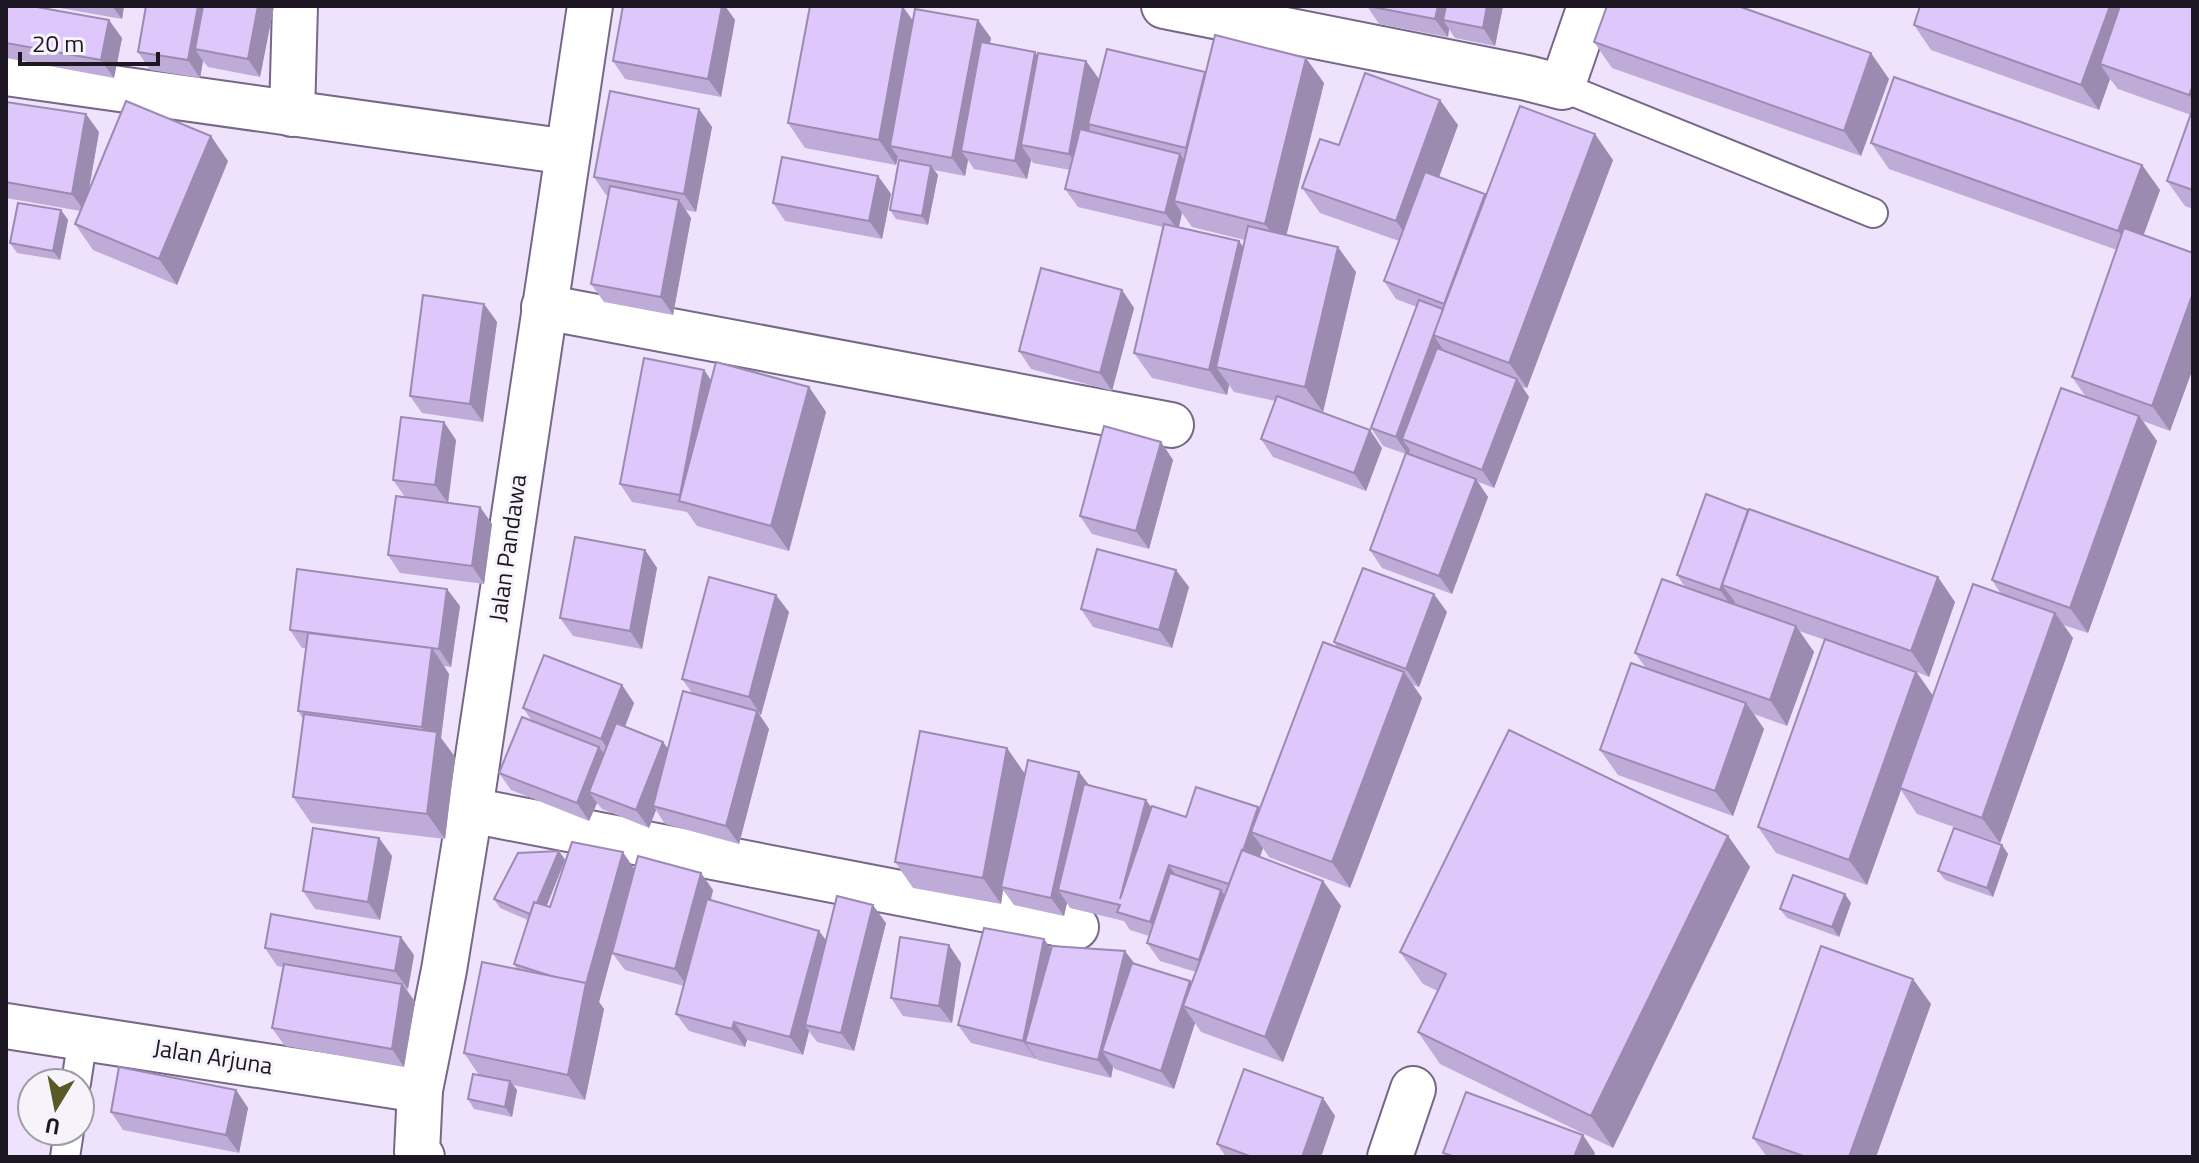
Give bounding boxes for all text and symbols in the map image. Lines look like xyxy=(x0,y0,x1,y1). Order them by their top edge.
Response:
scale bar xyxy=(20,16,158,66)
text: 20 m xyxy=(32,25,84,61)
street label: Jalan Pandawa xyxy=(479,472,535,624)
street label: Jalan Arjuna xyxy=(151,1029,275,1083)
north arrow xyxy=(16,1067,96,1147)
text: U xyxy=(42,1109,63,1145)

